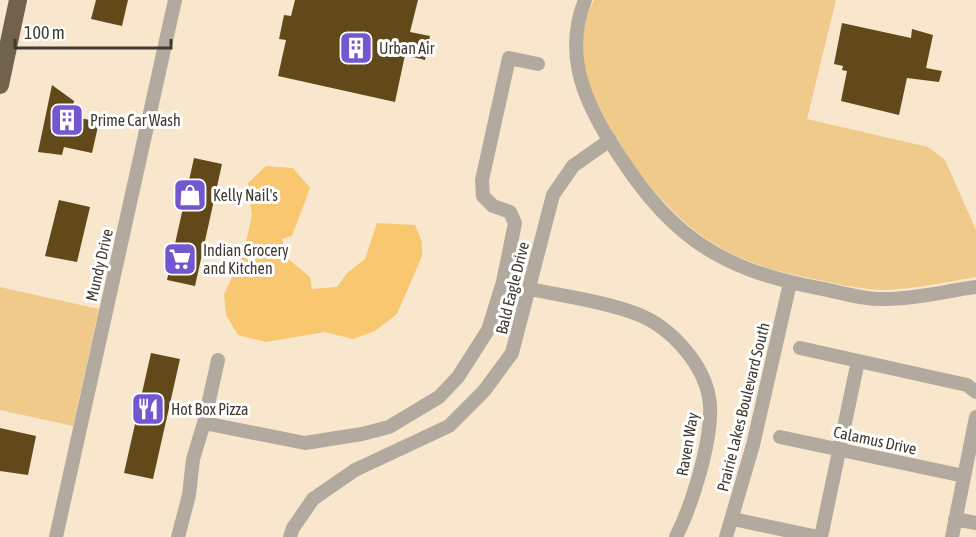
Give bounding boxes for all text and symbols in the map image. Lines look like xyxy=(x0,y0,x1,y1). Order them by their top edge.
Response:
scale bar xyxy=(15,12,171,50)
text: 100 m xyxy=(24,22,65,43)
building icon: Urban Air xyxy=(338,30,374,66)
place label: Urban Air xyxy=(379,39,435,57)
building icon: Prime Car Wash xyxy=(49,102,85,138)
place label: Prime Car Wash xyxy=(90,111,181,129)
shop icon: Kelly Nail's xyxy=(172,177,208,213)
place label: Kelly Nail's xyxy=(213,186,278,205)
street label: Mundy Drive xyxy=(82,227,117,303)
street label: Bald Eagle Drive xyxy=(492,240,533,336)
supermarket icon: Indian Grocery and Kitchen xyxy=(162,241,198,277)
place label: Indian Grocery and Kitchen xyxy=(203,241,289,277)
street label: Prairie Lakes Boulevard South xyxy=(713,321,773,493)
restaurant icon: Hot Box Pizza xyxy=(130,391,166,427)
place label: Hot Box Pizza xyxy=(171,400,248,418)
street label: Raven Way xyxy=(673,410,702,477)
street label: Calamus Drive xyxy=(832,422,918,458)

